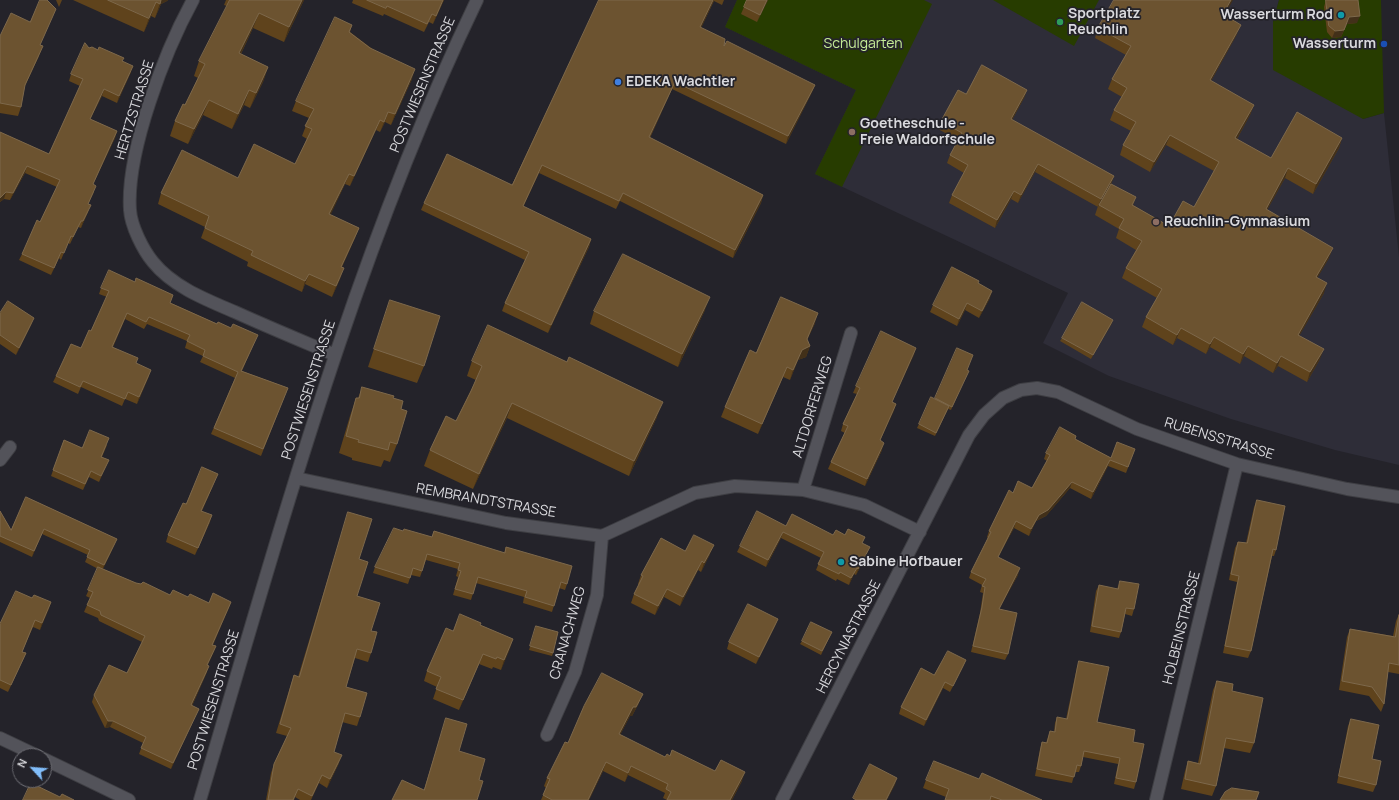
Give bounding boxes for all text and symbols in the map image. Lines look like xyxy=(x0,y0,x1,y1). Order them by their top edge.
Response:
place label: Sportplatz Reuchlin xyxy=(1068,6,1140,38)
place label: Wasserturm Rod xyxy=(1220,7,1333,23)
marker: Wasserturm Rod xyxy=(1336,10,1346,20)
street label: POSTWIESENSTRASSE xyxy=(387,15,459,155)
marker: Sportplatz Reuchlin xyxy=(1055,17,1065,27)
park label: Schulgarten xyxy=(823,36,903,52)
place label: Wasserturm xyxy=(1293,36,1376,52)
marker: Wasserturm xyxy=(1379,39,1389,49)
street label: HERTZSTRASSE xyxy=(112,58,158,162)
place label: EDEKA Wachtler xyxy=(626,74,735,90)
marker: EDEKA Wachtler xyxy=(613,77,623,87)
place label: Goetheschule - Freie Waldorfschule xyxy=(860,116,995,148)
marker: Goetheschule - Freie Waldorfschule xyxy=(847,127,857,137)
place label: Reuchlin-Gymnasium xyxy=(1164,214,1310,230)
marker: Reuchlin-Gymnasium xyxy=(1151,217,1161,227)
street label: POSTWIESENSTRASSE xyxy=(279,318,339,462)
street label: ALTDORFERWEG xyxy=(790,354,836,460)
street label: RUBENSSTRASSE xyxy=(1162,414,1276,464)
street label: REMBRANDTSTRASSE xyxy=(415,480,557,522)
place label: Sabine Hofbauer xyxy=(849,554,963,570)
marker: Sabine Hofbauer xyxy=(836,557,846,567)
street label: HOLBEINSTRASSE xyxy=(1160,570,1204,686)
street label: HERCYNIASTRASSE xyxy=(813,578,885,696)
street label: CRANACHWEG xyxy=(547,585,589,681)
street label: POSTWIESENSTRASSE xyxy=(185,628,243,772)
north arrow xyxy=(12,748,52,788)
text: N xyxy=(13,756,30,770)

